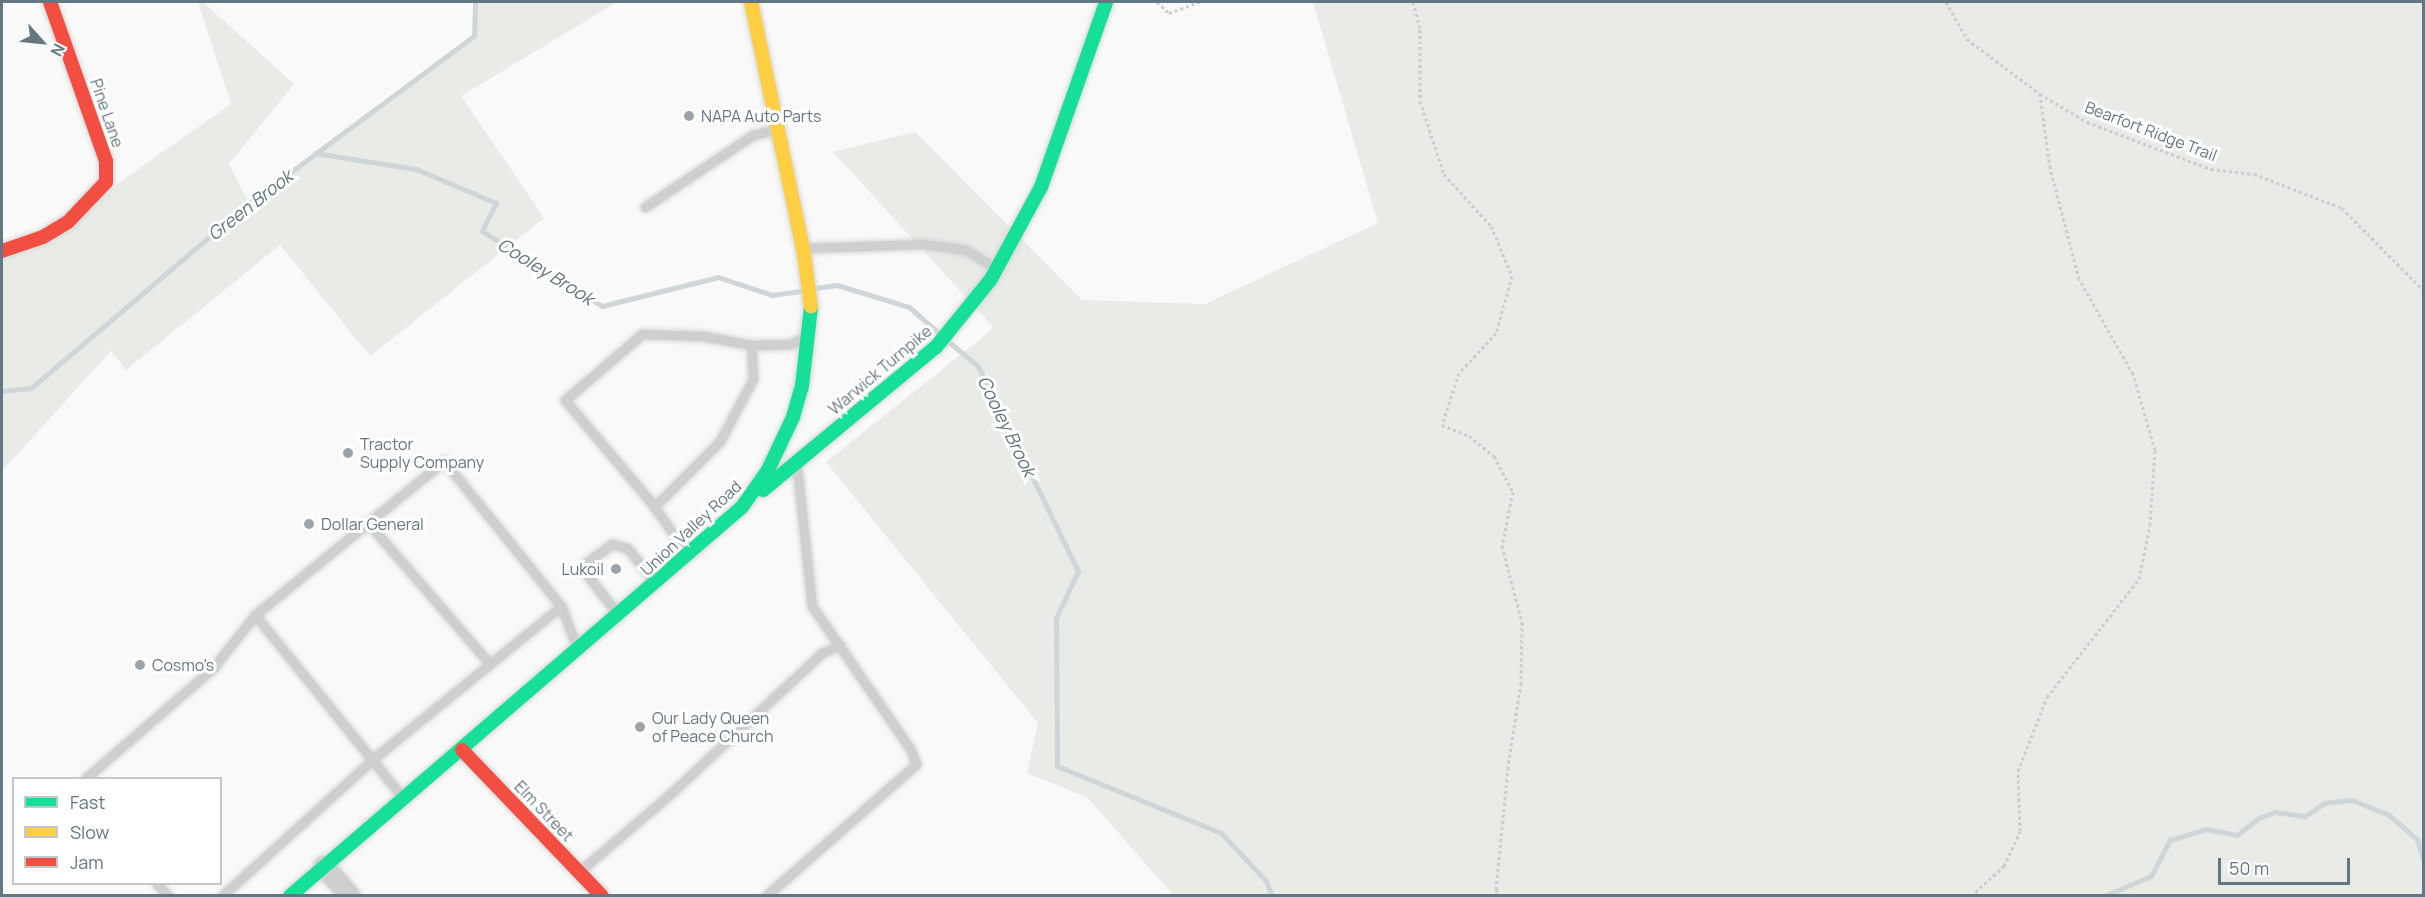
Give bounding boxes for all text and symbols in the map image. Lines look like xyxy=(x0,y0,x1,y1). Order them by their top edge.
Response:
north arrow xyxy=(12,12,72,72)
text: N xyxy=(46,40,70,60)
street label: Pine Lane xyxy=(86,76,128,150)
street label: Bearfort Ridge Trail xyxy=(2082,97,2220,165)
place label: NAPA Auto Parts xyxy=(701,106,821,126)
marker: NAPA Auto Parts xyxy=(682,109,696,123)
water label: Green Brook xyxy=(203,165,297,245)
water label: Cooley Brook xyxy=(494,233,598,309)
street label: Warwick Turnpike xyxy=(825,321,935,419)
water label: Cooley Brook xyxy=(973,372,1041,480)
place label: Tractor Supply Company xyxy=(360,434,484,472)
marker: Tractor Supply Company xyxy=(341,446,355,460)
street label: Union Valley Road xyxy=(637,476,745,580)
place label: Dollar General xyxy=(321,514,424,534)
marker: Dollar General xyxy=(302,517,316,531)
place label: Lukoil xyxy=(562,559,604,579)
marker: Lukoil xyxy=(609,562,623,576)
place label: Cosmo's xyxy=(152,655,214,675)
marker: Cosmo's xyxy=(133,658,147,672)
place label: Our Lady Queen of Peace Church xyxy=(652,708,774,746)
marker: Our Lady Queen of Peace Church xyxy=(633,720,647,734)
legend xyxy=(12,777,222,885)
street label: Elm Street xyxy=(510,777,578,845)
text: Fast xyxy=(70,790,105,814)
text: Slow xyxy=(70,820,109,844)
scale bar xyxy=(2221,846,2353,884)
text: Jam xyxy=(70,850,104,874)
text: 50 m xyxy=(2229,856,2269,880)

